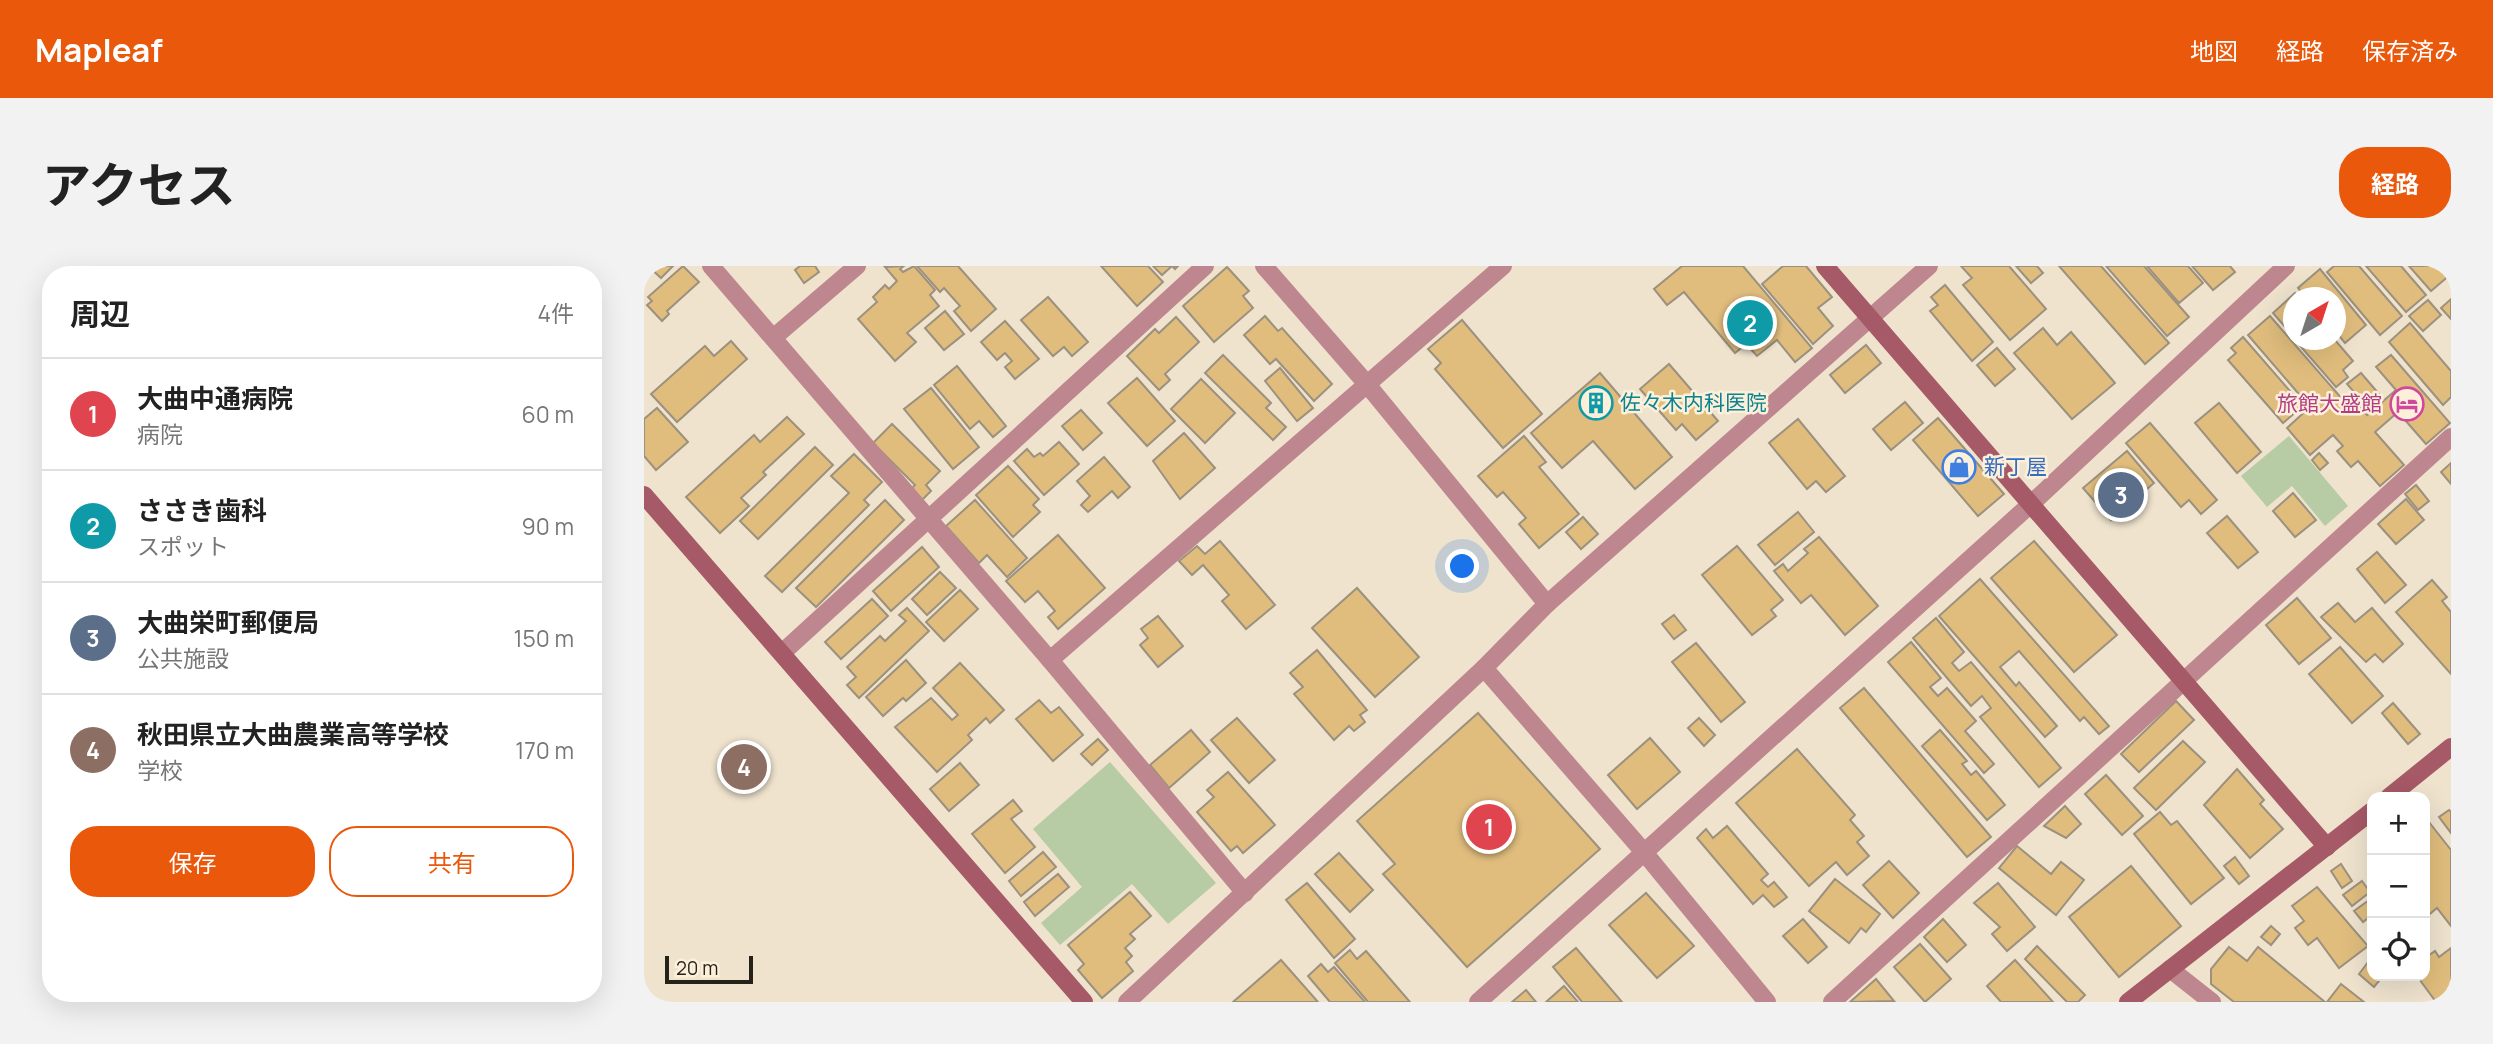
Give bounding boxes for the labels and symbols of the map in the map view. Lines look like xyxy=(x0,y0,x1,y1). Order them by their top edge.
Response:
north arrow xyxy=(2283,287,2346,350)
pin: 2 xyxy=(1727,297,1773,349)
building icon: 佐々木内科医院 xyxy=(1577,384,1615,422)
hotel icon: 旅館大盛館 xyxy=(2388,385,2426,423)
place label: 佐々木内科医院 xyxy=(1620,388,1767,416)
place label: 旅館大盛館 xyxy=(2277,389,2382,417)
shop icon: 新丁屋 xyxy=(1940,448,1978,486)
place label: 新丁屋 xyxy=(1984,452,2047,480)
pin: 3 xyxy=(2098,469,2144,521)
your location xyxy=(1445,549,1479,583)
pin: 4 xyxy=(721,741,767,793)
pin: 1 xyxy=(1466,801,1512,853)
scale bar xyxy=(665,953,752,985)

